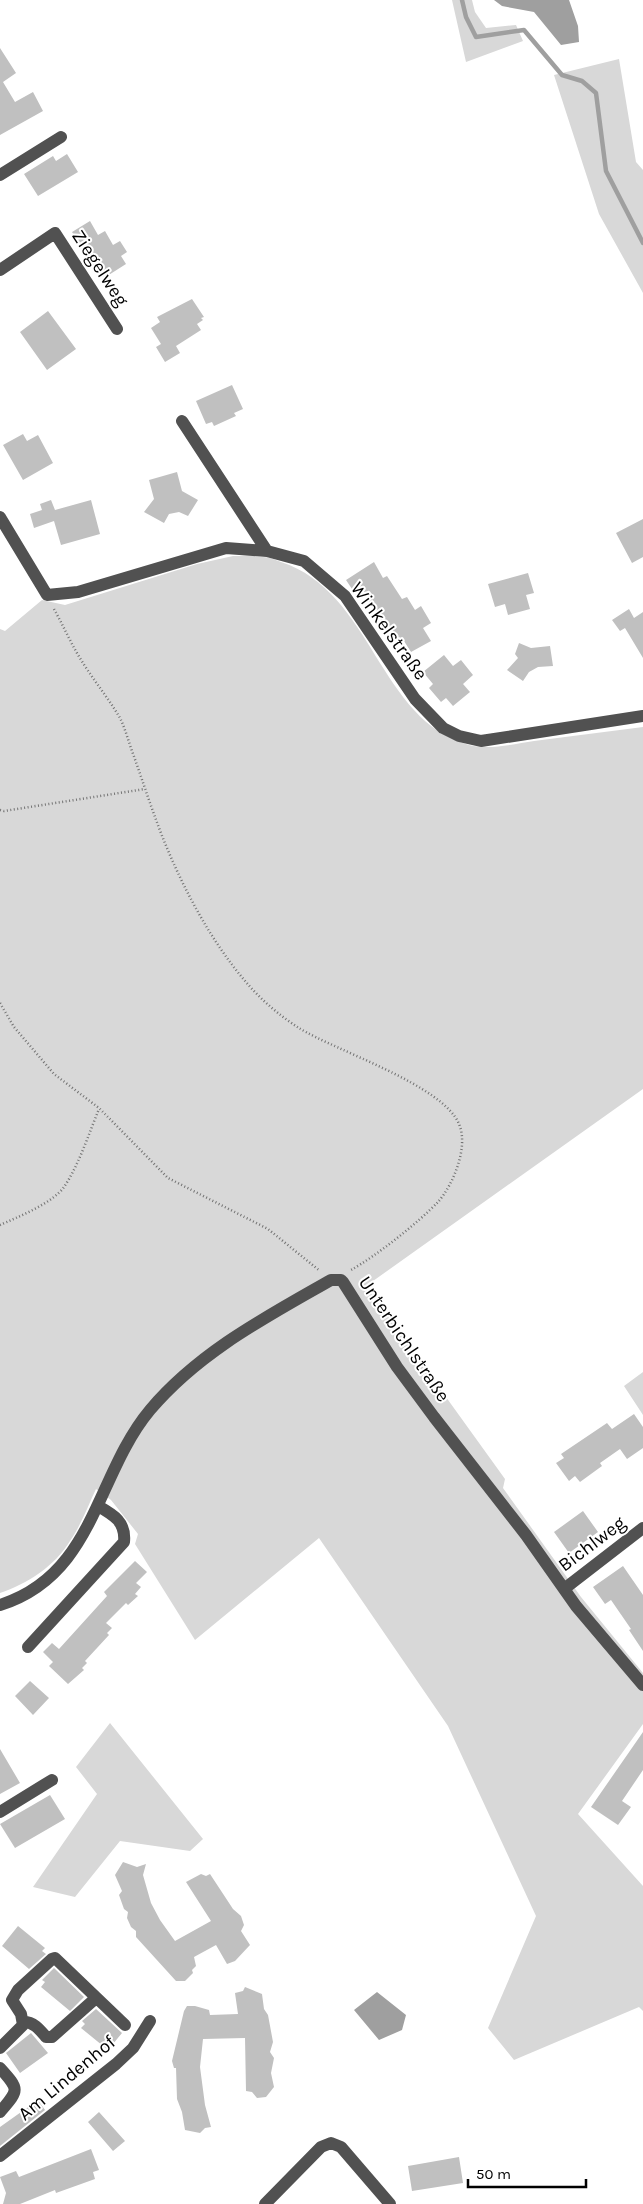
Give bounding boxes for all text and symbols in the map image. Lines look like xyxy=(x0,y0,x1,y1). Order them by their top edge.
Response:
street label: Ziegelweg xyxy=(67,226,133,311)
street label: Winkelstraße xyxy=(346,578,432,684)
street label: Unterbichlstraße xyxy=(354,1272,454,1406)
street label: Bichlweg xyxy=(554,1511,630,1576)
street label: Am Lindenhof xyxy=(14,2031,120,2125)
scale bar xyxy=(468,2156,586,2188)
text: 50 m xyxy=(476,2165,511,2183)

